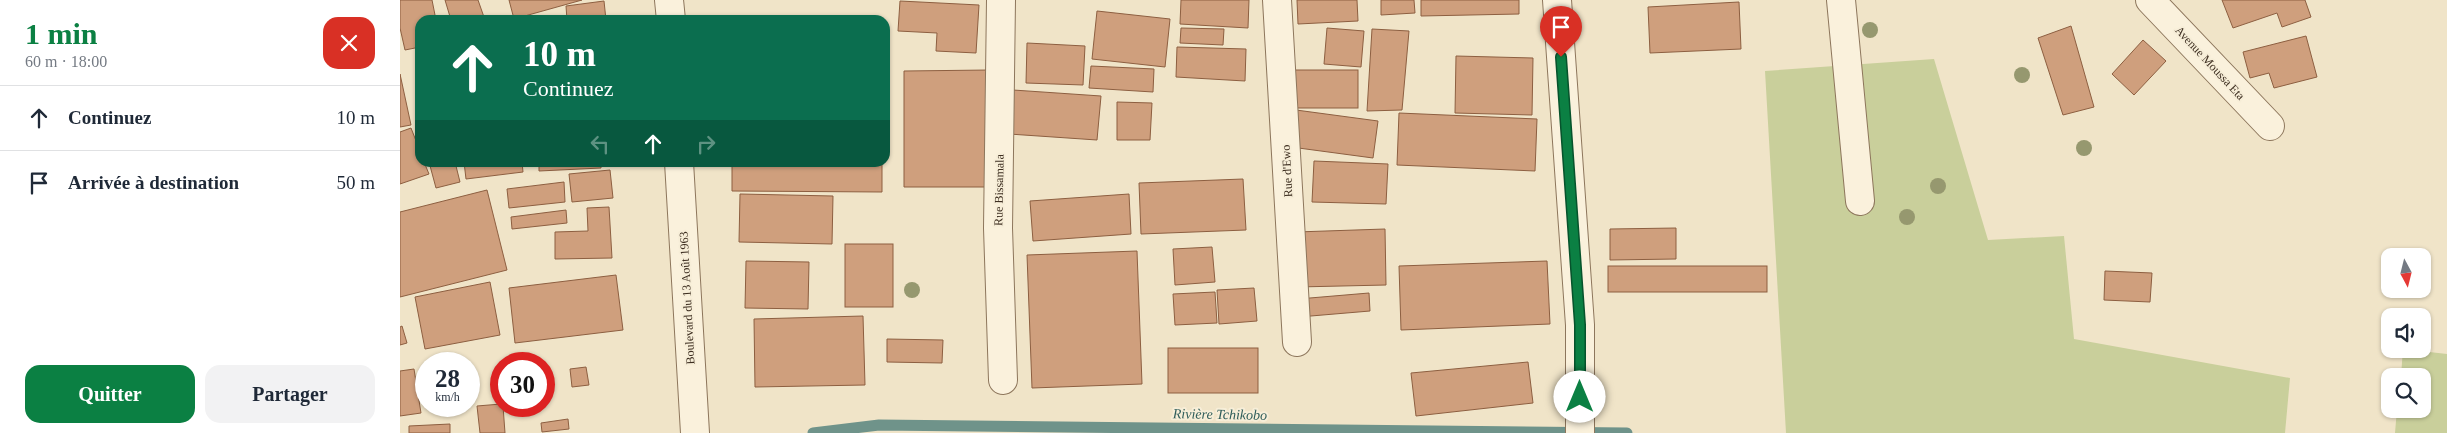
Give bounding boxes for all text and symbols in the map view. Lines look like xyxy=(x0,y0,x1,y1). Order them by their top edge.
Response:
pin xyxy=(1540,6,1582,57)
icon: arrive xyxy=(1547,13,1575,41)
text: 1 min xyxy=(25,17,98,50)
button: close xyxy=(323,17,375,69)
street label: Avenue Moussa Eta xyxy=(2172,23,2248,103)
icon: ahead xyxy=(440,35,505,100)
text: 10 m xyxy=(523,35,596,74)
text: 60 m · 18:00 xyxy=(25,53,107,70)
text: Continuez xyxy=(523,76,613,101)
icon: ahead xyxy=(25,104,53,132)
text: Continuez xyxy=(68,107,151,128)
text: 10 m xyxy=(336,107,375,128)
icon: left xyxy=(586,130,614,158)
icon: ahead xyxy=(639,130,667,158)
icon: right xyxy=(692,130,720,158)
street label: Rue d'Ewo xyxy=(1279,144,1295,198)
street label: Rue Bissamala xyxy=(991,153,1007,226)
icon: arrive xyxy=(25,169,53,197)
text: Arrivée à destination xyxy=(68,172,239,193)
text: 50 m xyxy=(336,172,375,193)
street label: Boulevard du 13 Août 1963 xyxy=(677,231,697,365)
north arrow xyxy=(2381,248,2431,298)
map controls xyxy=(2381,248,2431,418)
button: sound xyxy=(2381,308,2431,358)
speed limit sign: 30 xyxy=(490,352,555,417)
button: Quitter xyxy=(25,365,195,423)
button: Partager xyxy=(205,365,375,423)
text: 28 xyxy=(435,365,460,392)
button: search xyxy=(2381,368,2431,418)
position arrow xyxy=(1553,370,1605,422)
text: km/h xyxy=(435,390,460,404)
water label: Rivière Tchikobo xyxy=(1172,406,1267,423)

